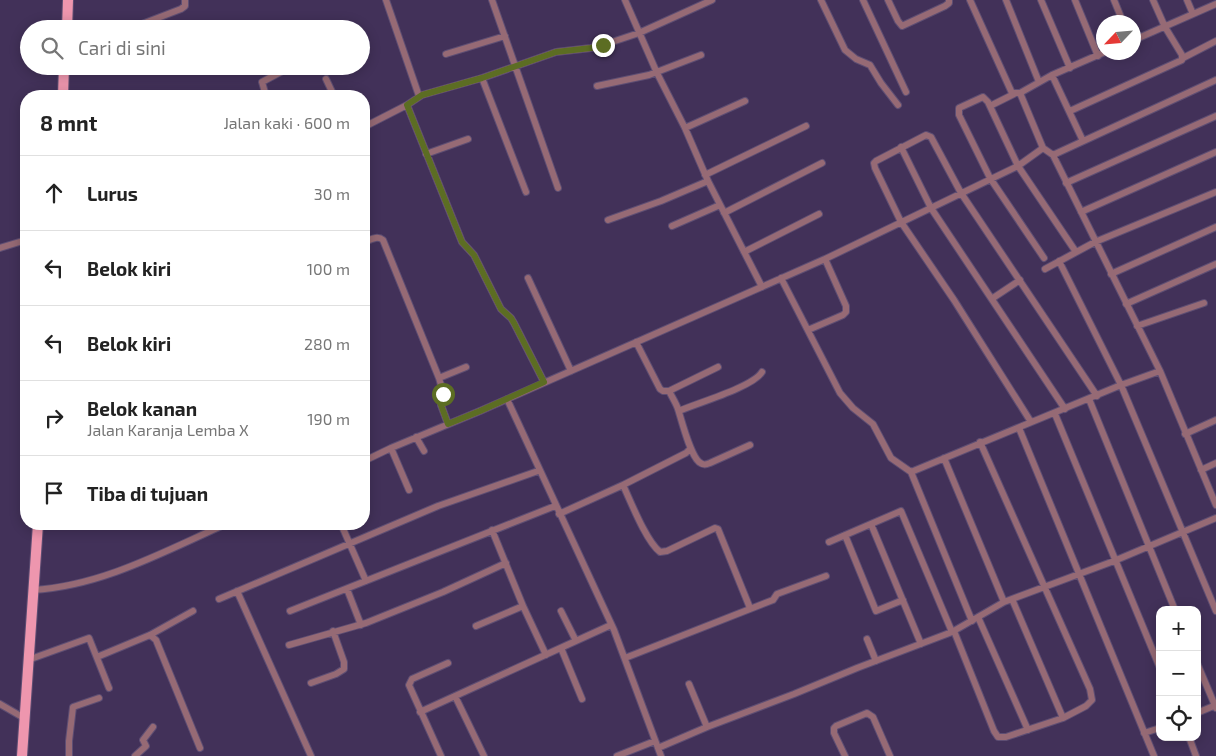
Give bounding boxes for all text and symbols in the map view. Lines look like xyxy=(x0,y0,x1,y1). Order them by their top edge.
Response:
north arrow xyxy=(1096,15,1141,60)
search box xyxy=(20,20,370,75)
icon: search xyxy=(38,34,66,62)
route end xyxy=(592,34,615,57)
text: Cari di sini xyxy=(78,36,166,59)
text: 8 mnt xyxy=(40,110,97,135)
text: Jalan kaki · 600 m xyxy=(223,113,350,132)
icon: ahead xyxy=(40,179,68,207)
text: Lurus xyxy=(87,182,138,205)
text: 30 m xyxy=(314,184,350,203)
icon: left xyxy=(40,254,68,282)
text: Belok kiri xyxy=(87,257,171,280)
text: 100 m xyxy=(307,259,350,278)
icon: left xyxy=(40,329,68,357)
text: Belok kiri xyxy=(87,332,171,355)
text: 280 m xyxy=(304,334,350,353)
route start xyxy=(432,383,455,406)
text: Belok kanan xyxy=(87,397,197,420)
icon: right xyxy=(40,404,68,432)
text: 190 m xyxy=(307,409,350,428)
text: Jalan Karanja Lemba X xyxy=(87,420,249,439)
icon: arrive xyxy=(40,479,68,507)
text: Tiba di tujuan xyxy=(87,482,208,505)
map controls xyxy=(1156,606,1201,741)
button: + xyxy=(1156,606,1201,651)
button: − xyxy=(1156,651,1201,696)
button: locate xyxy=(1156,696,1201,741)

